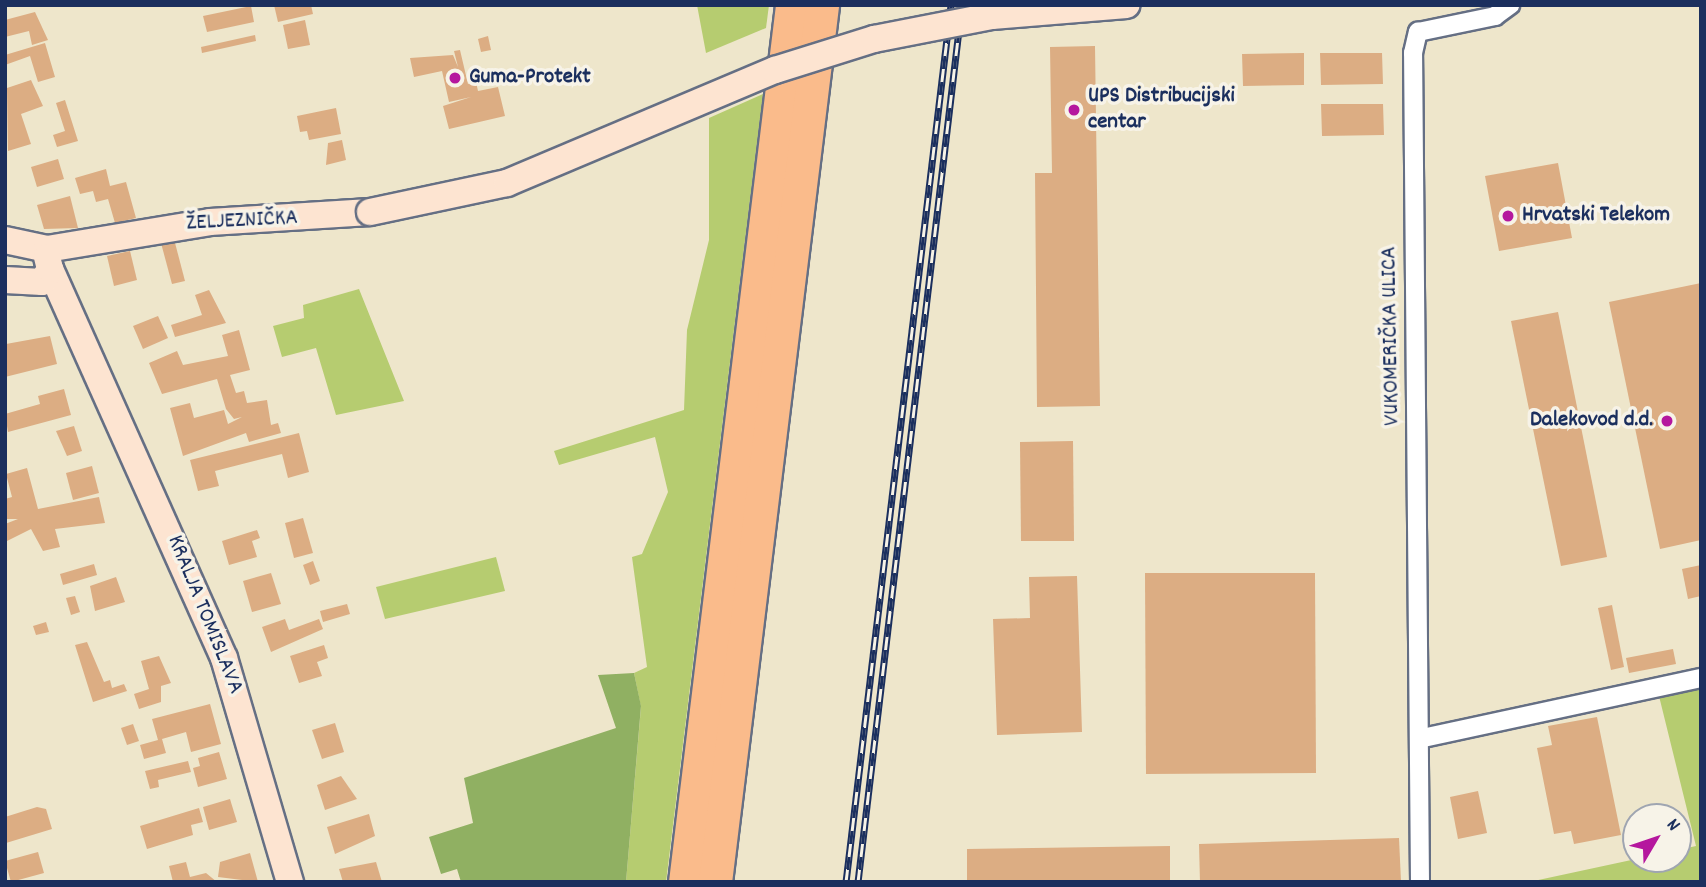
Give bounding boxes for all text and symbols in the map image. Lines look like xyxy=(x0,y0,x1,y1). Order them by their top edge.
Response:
place label: Guma-Protekt xyxy=(469,64,591,92)
marker: Guma-Protekt xyxy=(447,70,463,86)
place label: UPS Distribucijski centar xyxy=(1088,83,1235,137)
marker: UPS Distribucijski centar xyxy=(1066,102,1082,118)
place label: Hrvatski Telekom xyxy=(1522,202,1670,230)
street label: ŽELJEZNIČKA xyxy=(185,205,299,239)
marker: Hrvatski Telekom xyxy=(1500,208,1516,224)
street label: VUKOMERIČKA ULICA xyxy=(1377,246,1407,426)
place label: Dalekovod d.d. xyxy=(1530,407,1653,435)
marker: Dalekovod d.d. xyxy=(1659,413,1675,429)
street label: KRALJA TOMISLAVA xyxy=(160,532,248,698)
north arrow xyxy=(1622,803,1692,873)
text: N xyxy=(1659,814,1686,838)

